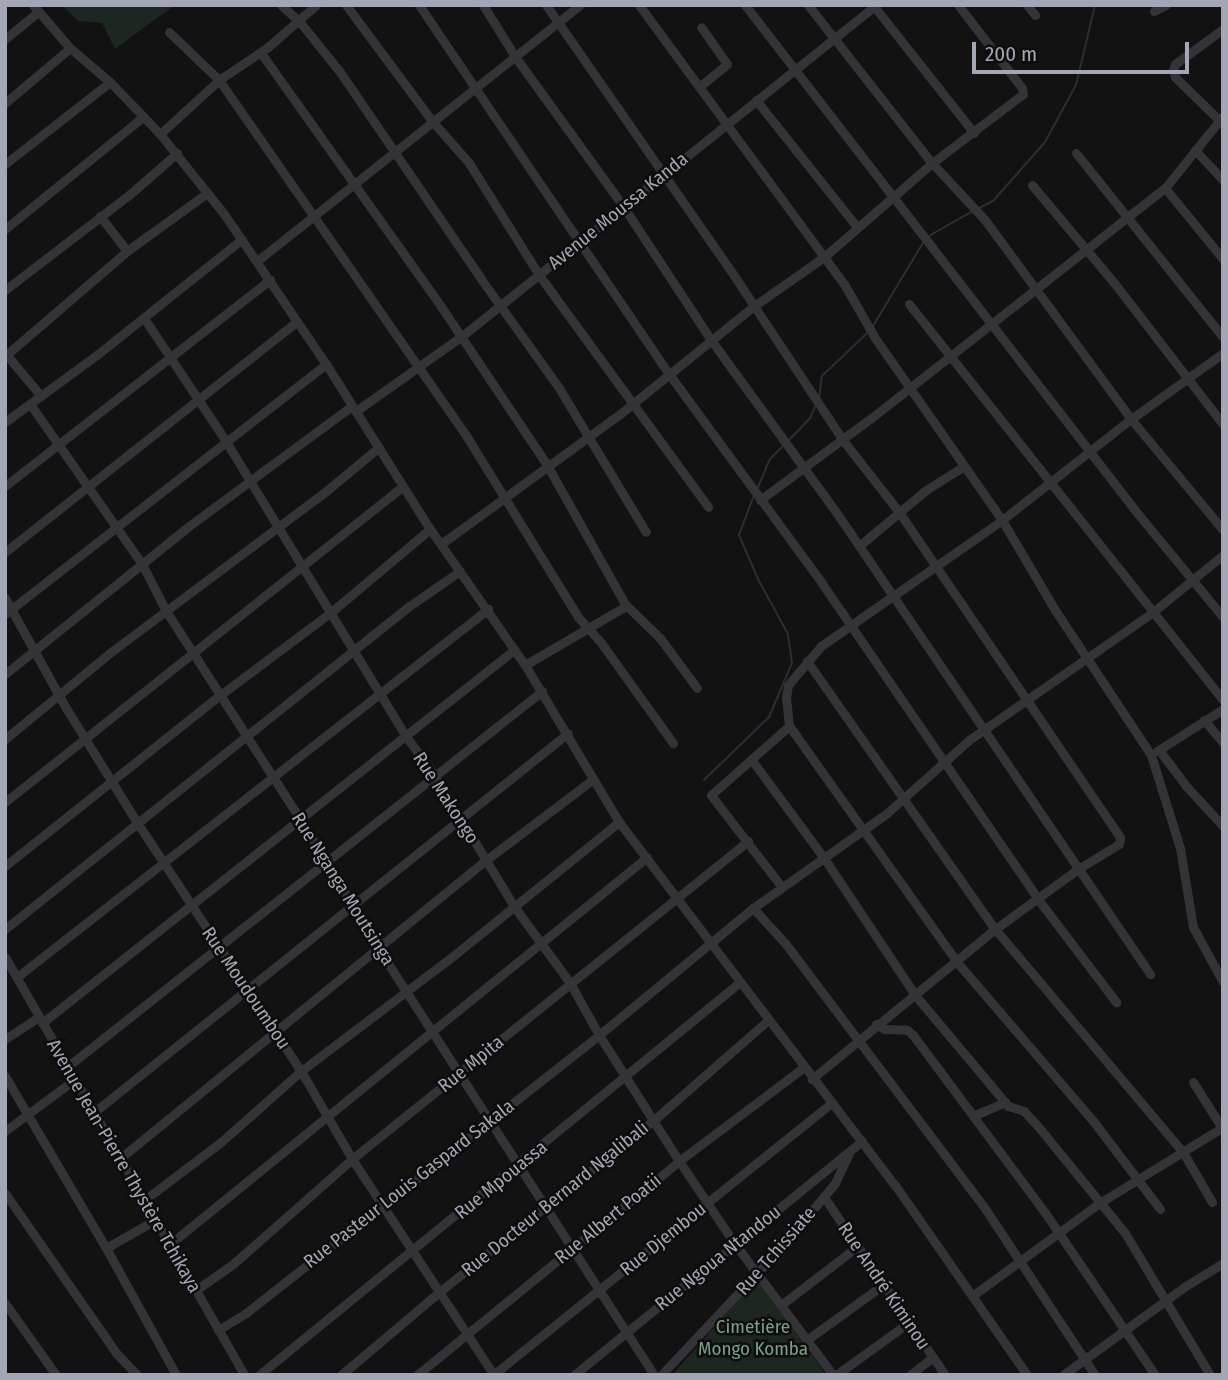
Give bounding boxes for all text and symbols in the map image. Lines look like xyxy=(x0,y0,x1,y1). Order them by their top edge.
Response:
scale bar xyxy=(976,28,1193,72)
text: 200 m xyxy=(985,41,1037,67)
street label: Avenue Moussa Kanda xyxy=(543,148,693,274)
street label: Rue Makongo xyxy=(408,748,484,848)
street label: Rue Nganga Moutsinga xyxy=(287,808,399,970)
street label: Rue Moudoumbou xyxy=(197,923,295,1053)
street label: Rue Mpita xyxy=(434,1031,508,1097)
street label: Avenue Jean-Pierre Thystère Tchikaya xyxy=(42,1035,206,1297)
street label: Rue Pasteur Louis Gaspard Sakala xyxy=(299,1095,519,1273)
street label: Rue Docteur Bernard Ngalibali xyxy=(457,1117,653,1281)
street label: Rue Mpouassa xyxy=(450,1136,552,1224)
street label: Rue Albert Poatii xyxy=(550,1169,666,1269)
street label: Rue Djembou xyxy=(615,1197,711,1281)
street label: Rue Ngoua Ntandou xyxy=(651,1200,785,1316)
street label: Rue Tchissiate xyxy=(731,1202,821,1300)
street label: Rue André Kiminou xyxy=(833,1218,935,1354)
park label: Cimetière Mongo Komba xyxy=(698,1316,808,1360)

